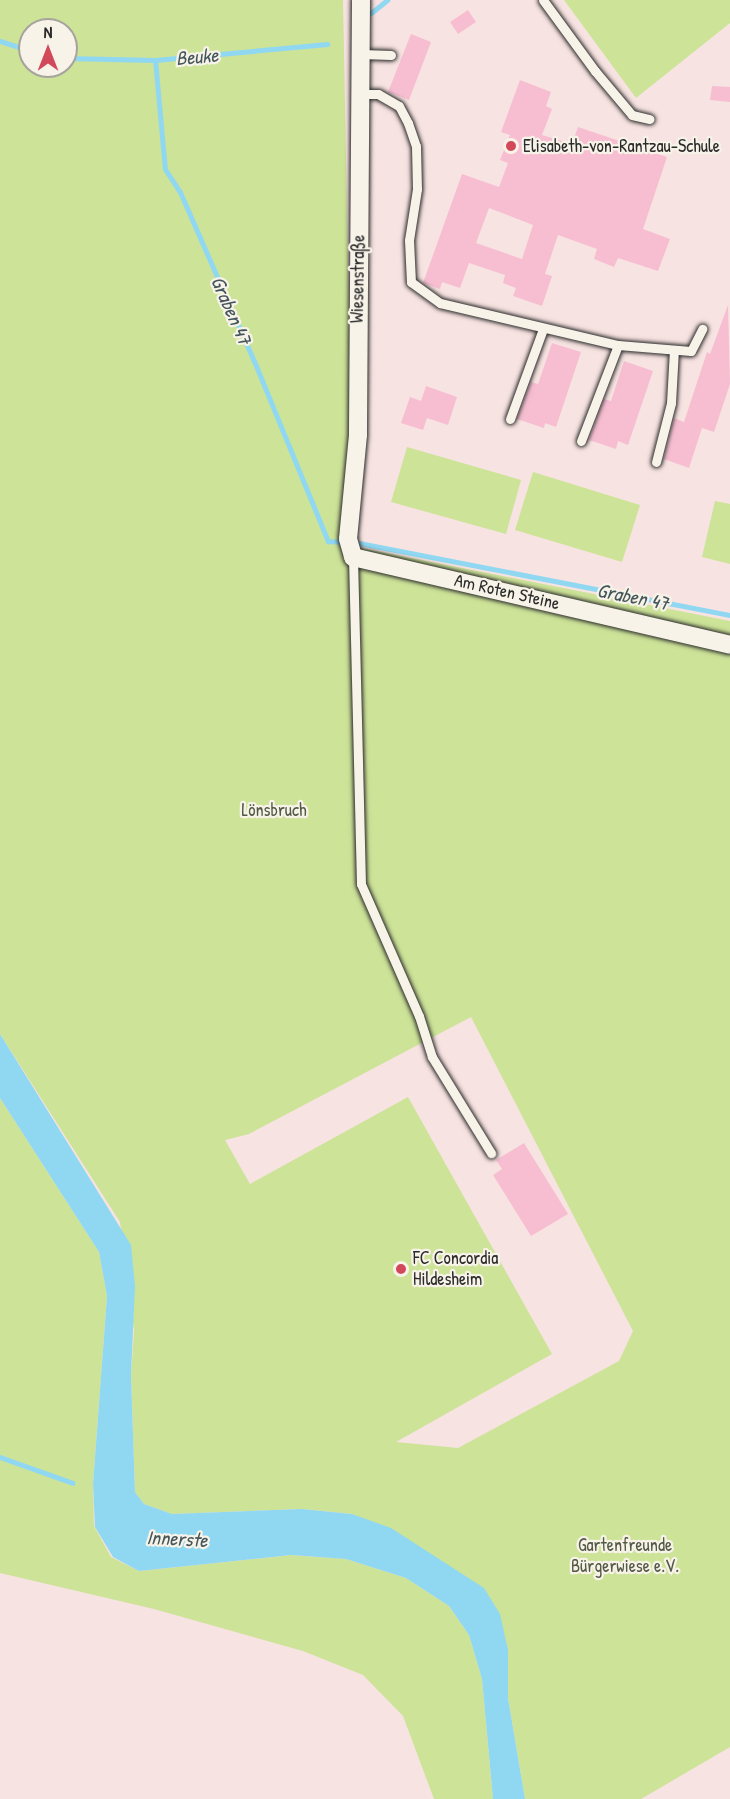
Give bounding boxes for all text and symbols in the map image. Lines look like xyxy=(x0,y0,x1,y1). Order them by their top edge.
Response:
north arrow xyxy=(18,18,78,78)
text: N xyxy=(44,21,52,43)
water label: Beuke xyxy=(175,42,219,70)
place label: Elisabeth-von-Rantzau-Schule xyxy=(523,135,720,157)
marker: Elisabeth-von-Rantzau-Schule xyxy=(504,139,518,153)
street label: Wiesenstraße xyxy=(346,235,370,323)
water label: Graben 47 xyxy=(206,272,258,348)
street label: Am Roten Steine xyxy=(452,569,562,615)
water label: Graben 47 xyxy=(595,577,671,615)
park label: Lönsbruch xyxy=(241,799,307,821)
place label: FC Concordia Hildesheim xyxy=(413,1248,498,1290)
marker: FC Concordia Hildesheim xyxy=(394,1262,408,1276)
water label: Innerste xyxy=(146,1524,208,1552)
park label: Gartenfreunde Bürgerwiese e.V. xyxy=(571,1535,679,1578)

